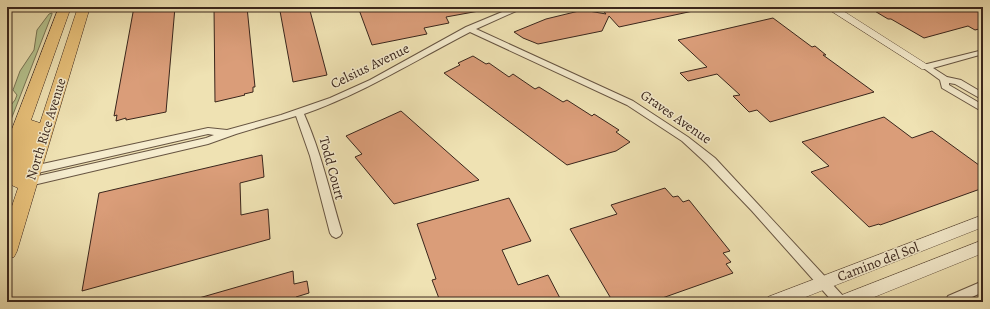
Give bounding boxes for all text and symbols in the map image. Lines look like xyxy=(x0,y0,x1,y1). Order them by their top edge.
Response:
street label: Celsius Avenue xyxy=(327,39,413,93)
street label: North Rice Avenue xyxy=(21,76,71,182)
street label: Graves Avenue xyxy=(637,85,715,149)
street label: Todd Court xyxy=(314,134,350,202)
street label: Camino del Sol xyxy=(835,238,922,286)

